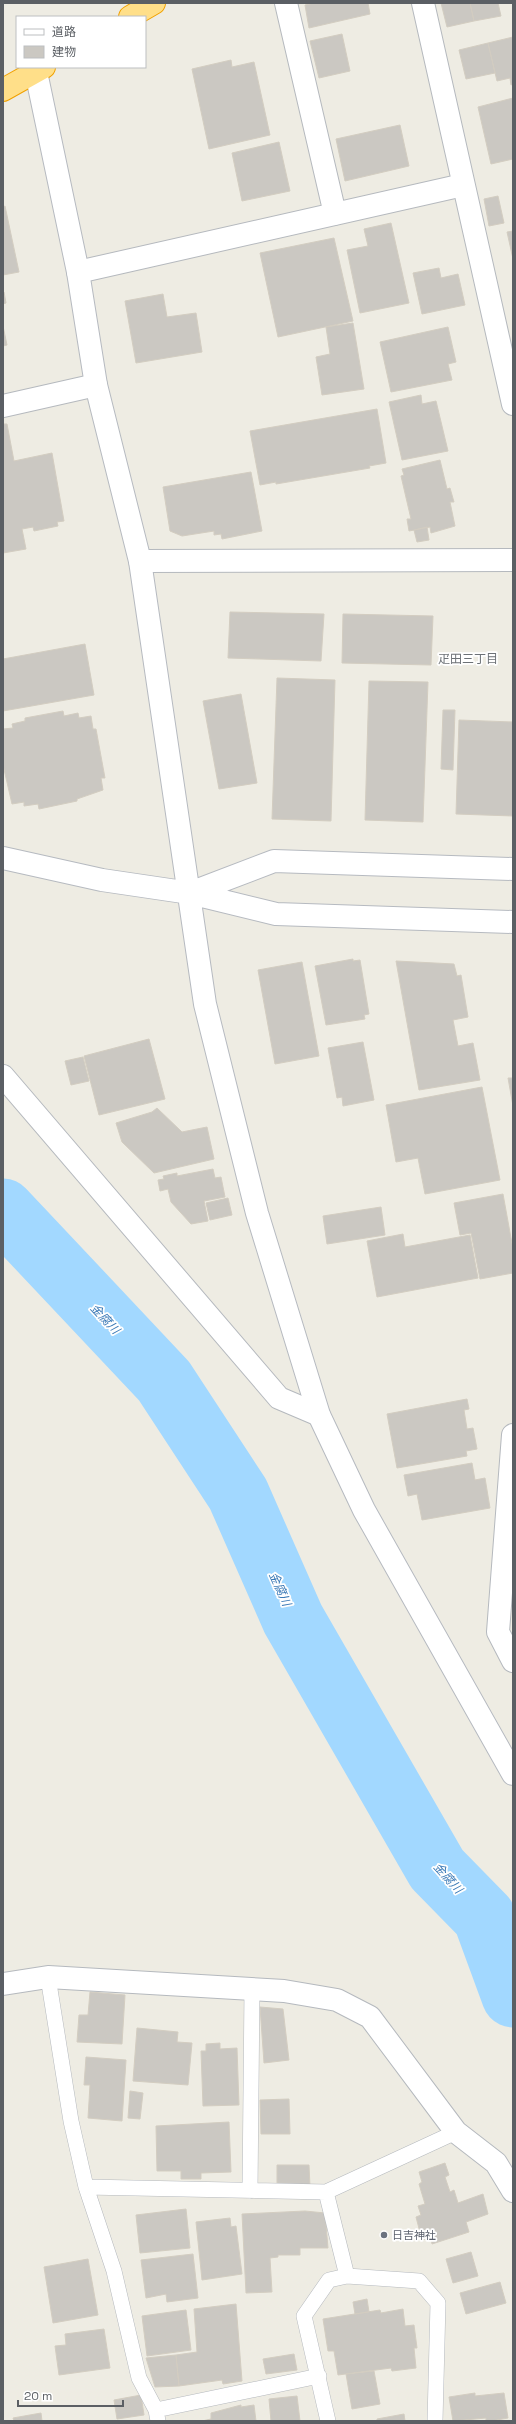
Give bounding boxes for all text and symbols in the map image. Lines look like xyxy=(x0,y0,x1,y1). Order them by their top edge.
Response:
legend xyxy=(16,16,146,68)
text: 道路 xyxy=(52,24,76,40)
text: 建物 xyxy=(52,44,76,60)
district label: 疋田三丁目 xyxy=(438,651,498,667)
water label: 金腐川 xyxy=(87,1300,124,1339)
water label: 金腐川 xyxy=(265,1569,295,1611)
water label: 金腐川 xyxy=(430,1859,467,1898)
place label: 日吉神社 xyxy=(392,2228,436,2242)
marker: 日吉神社 xyxy=(379,2230,389,2240)
scale bar xyxy=(18,2382,123,2408)
text: 20 m xyxy=(24,2388,52,2404)

